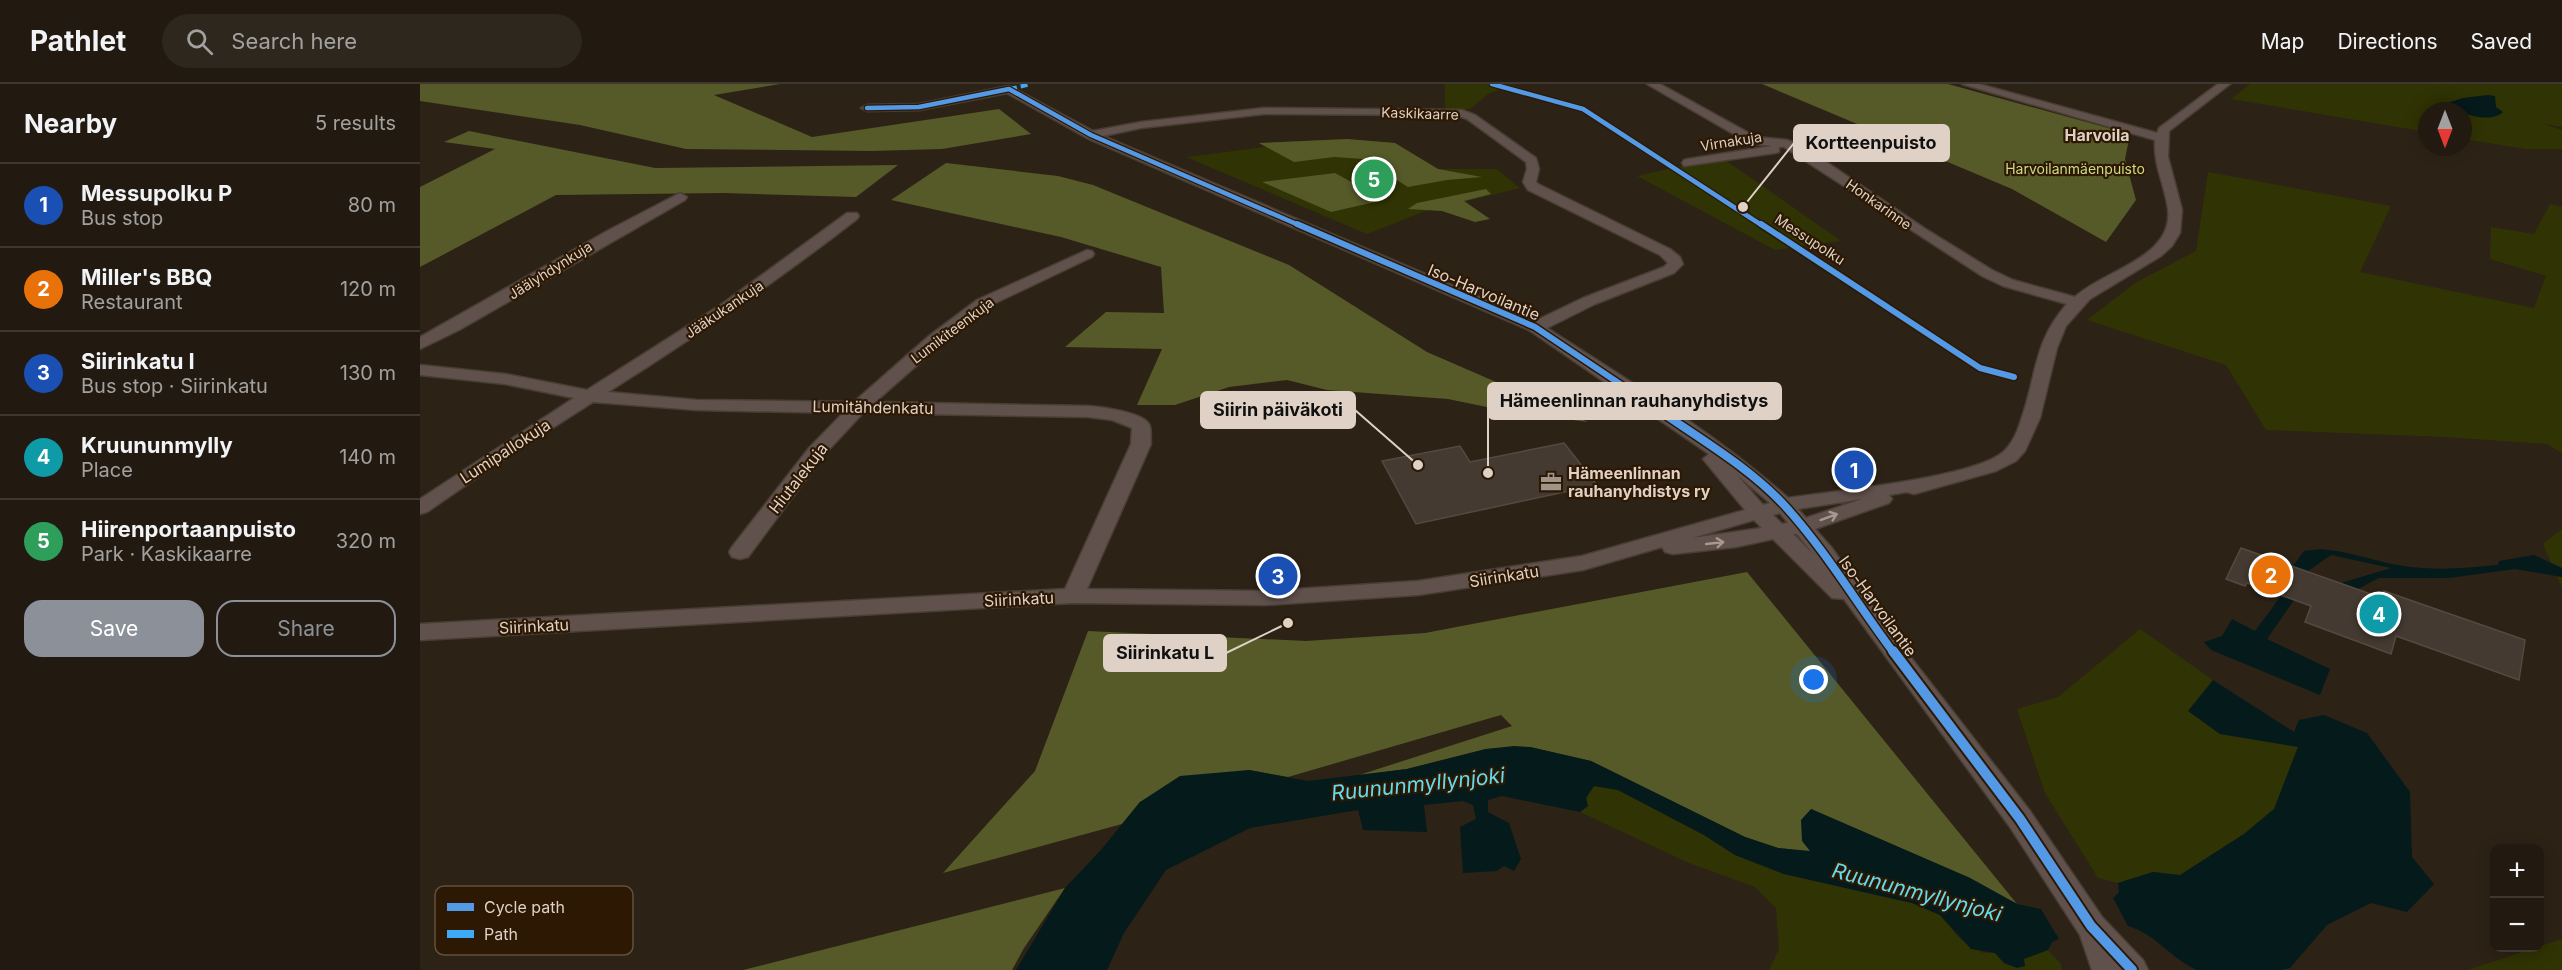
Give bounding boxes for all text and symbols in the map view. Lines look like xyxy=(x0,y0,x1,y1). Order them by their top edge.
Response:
search box xyxy=(162,14,582,68)
text: Pathlet xyxy=(30,24,126,58)
icon: search xyxy=(183,25,216,58)
text: Search here xyxy=(231,28,357,54)
text: Map xyxy=(2261,29,2304,54)
text: Directions xyxy=(2337,29,2438,54)
text: Saved xyxy=(2471,29,2532,54)
north arrow xyxy=(2418,102,2472,156)
street label: Kaskikaarre xyxy=(1381,103,1459,123)
text: Nearby xyxy=(24,108,117,139)
text: 5 results xyxy=(315,111,396,135)
callout: Kortteenpuisto xyxy=(1794,125,1949,161)
district label: Harvoila xyxy=(2064,125,2130,145)
street label: Virnakuja xyxy=(1699,128,1763,154)
text: Kortteenpuisto xyxy=(1806,132,1936,153)
pin: 5 xyxy=(1354,156,1394,202)
park label: Harvoilanmäenpuisto xyxy=(2005,160,2145,177)
street label: Honkarinne xyxy=(1843,175,1915,233)
text: Messupolku P xyxy=(81,180,232,206)
text: 1 xyxy=(39,193,48,217)
text: 80 m xyxy=(348,193,396,217)
text: Bus stop xyxy=(81,206,163,230)
street label: Messupolku xyxy=(1772,210,1848,268)
street label: Jäälyhdynkuja xyxy=(505,238,595,302)
street label: Iso-Harvoilantie xyxy=(1425,259,1543,325)
text: Miller's BBQ xyxy=(81,264,212,290)
text: 2 xyxy=(37,277,50,301)
text: 120 m xyxy=(340,277,396,301)
street label: Jääkukankuja xyxy=(682,277,766,341)
text: Restaurant xyxy=(81,290,183,314)
street label: Lumikiteenkuja xyxy=(907,293,997,367)
text: Siirinkatu I xyxy=(81,348,195,374)
text: 3 xyxy=(37,361,50,385)
text: 130 m xyxy=(340,361,396,385)
text: Bus stop · Siirinkatu xyxy=(81,374,268,398)
callout: Hämeenlinnan rauhanyhdistys xyxy=(1488,383,1781,419)
text: Hämeenlinnan rauhanyhdistys xyxy=(1500,390,1768,411)
callout: Siirin päiväkoti xyxy=(1201,392,1355,428)
street label: Lumitähdenkatu xyxy=(812,396,934,418)
text: Siirin päiväkoti xyxy=(1213,399,1343,420)
street label: Lumipallokuja xyxy=(456,414,554,488)
text: Kruununmylly xyxy=(81,432,233,458)
street label: Hiutalekuja xyxy=(764,439,832,517)
text: 4 xyxy=(37,445,50,469)
text: 140 m xyxy=(339,445,396,469)
pin: 1 xyxy=(1834,448,1874,492)
text: Place xyxy=(81,458,133,482)
place label: Hämeenlinnan rauhanyhdistys ry xyxy=(1568,463,1711,501)
office icon: Hämeenlinnan rauhanyhdistys ry xyxy=(1539,470,1563,494)
one-way arrow xyxy=(1819,510,1837,521)
text: Hiirenportaanpuisto xyxy=(81,516,296,542)
text: 5 xyxy=(37,529,50,553)
text: 320 m xyxy=(336,529,396,553)
one-way arrow xyxy=(1705,537,1725,548)
text: Park · Kaskikaarre xyxy=(81,542,252,566)
street label: Iso-Harvoilantie xyxy=(1835,552,1921,660)
pin: 2 xyxy=(2252,552,2290,598)
pin: 3 xyxy=(1258,554,1298,598)
street label: Siirinkatu xyxy=(1468,561,1540,591)
street label: Siirinkatu xyxy=(983,587,1055,611)
pin: 4 xyxy=(2360,592,2398,636)
button: Save xyxy=(24,600,204,657)
button: Share xyxy=(216,600,396,657)
street label: Siirinkatu xyxy=(498,614,570,638)
callout: Siirinkatu L xyxy=(1104,635,1226,671)
text: Siirinkatu L xyxy=(1116,642,1214,663)
your location xyxy=(1799,665,1828,694)
water label: Ruununmyllynjoki xyxy=(1330,762,1507,806)
map controls xyxy=(2490,844,2544,952)
button: + xyxy=(2490,844,2544,898)
water label: Ruununmyllynjoki xyxy=(1830,857,2005,927)
legend xyxy=(435,886,633,955)
text: Cycle path xyxy=(484,897,565,917)
button: − xyxy=(2490,898,2544,952)
text: Path xyxy=(484,924,518,944)

